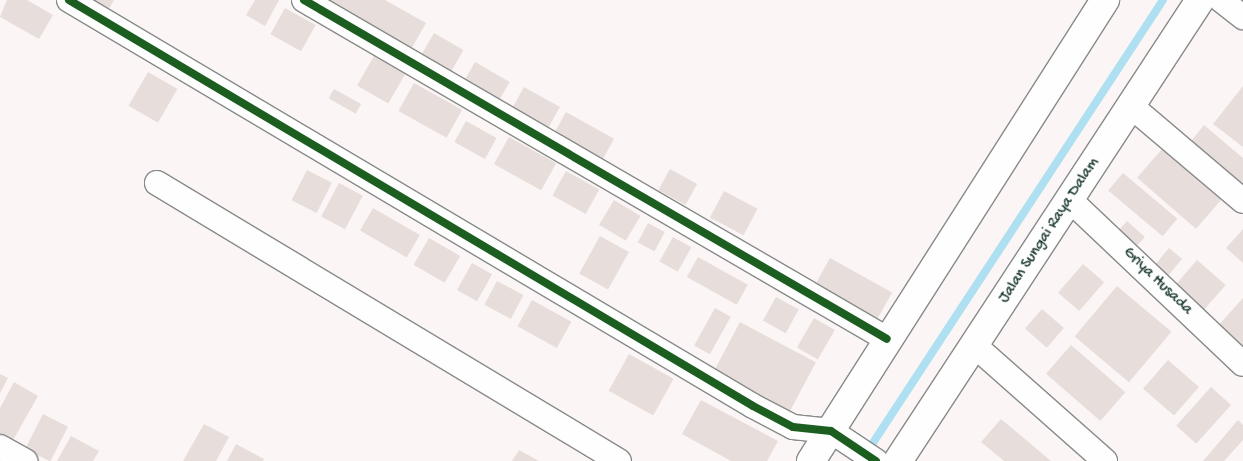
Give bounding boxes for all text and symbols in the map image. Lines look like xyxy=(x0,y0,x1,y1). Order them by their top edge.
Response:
street label: Jalan Sungai Raya Dalam xyxy=(996,155,1104,307)
street label: Griya Husada xyxy=(1118,244,1196,320)

